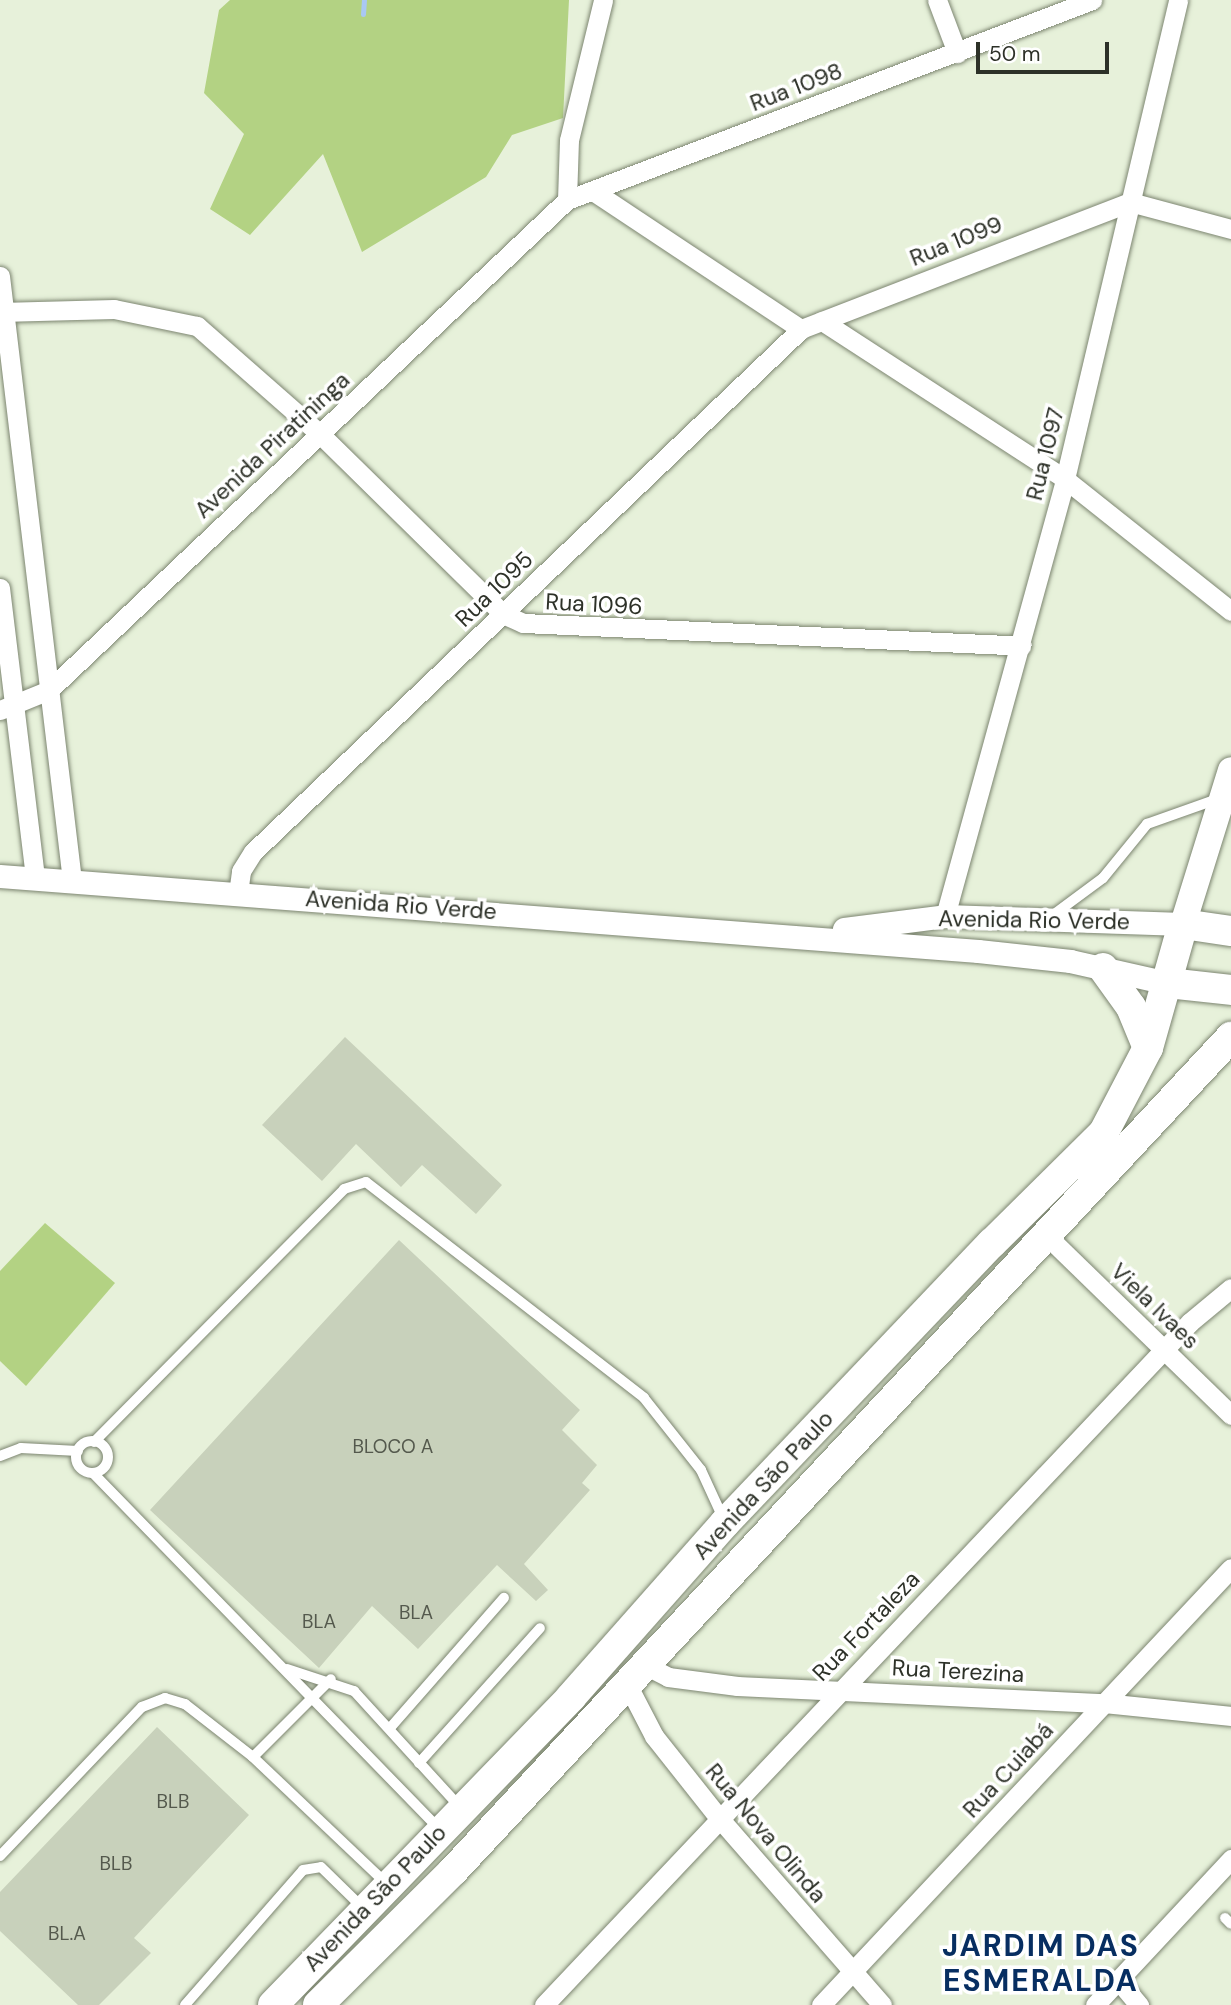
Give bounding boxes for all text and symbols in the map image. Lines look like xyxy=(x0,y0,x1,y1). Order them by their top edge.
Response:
scale bar xyxy=(979,28,1112,72)
text: 50 m xyxy=(989,40,1040,68)
street label: Rua 1098 xyxy=(746,57,846,117)
street label: Rua 1099 xyxy=(906,210,1006,272)
street label: Avenida Piratininga xyxy=(189,366,355,524)
street label: Rua 1097 xyxy=(1020,405,1070,503)
street label: Rua 1095 xyxy=(450,545,538,633)
street label: Rua 1096 xyxy=(545,588,643,620)
street label: Avenida Rio Verde xyxy=(304,885,498,925)
street label: Avenida Rio Verde xyxy=(938,905,1130,935)
street label: Viela Ivaes xyxy=(1105,1257,1205,1355)
street label: Avenida São Paulo xyxy=(687,1405,839,1565)
house number: BLOCO A xyxy=(353,1436,433,1458)
street label: Rua Fortaleza xyxy=(807,1565,925,1687)
house number: BLA xyxy=(399,1602,433,1624)
house number: BLA xyxy=(302,1611,336,1633)
street label: Rua Terezina xyxy=(891,1654,1025,1688)
street label: Rua Cuiabá xyxy=(957,1717,1059,1823)
street label: Rua Nova Olinda xyxy=(700,1758,832,1908)
house number: BLB xyxy=(157,1791,189,1813)
street label: Avenida São Paulo xyxy=(298,1819,452,1977)
house number: BLB xyxy=(100,1853,132,1875)
house number: BL.A xyxy=(48,1923,86,1945)
district label: JARDIM DAS ESMERALDA xyxy=(943,1928,1139,1998)

